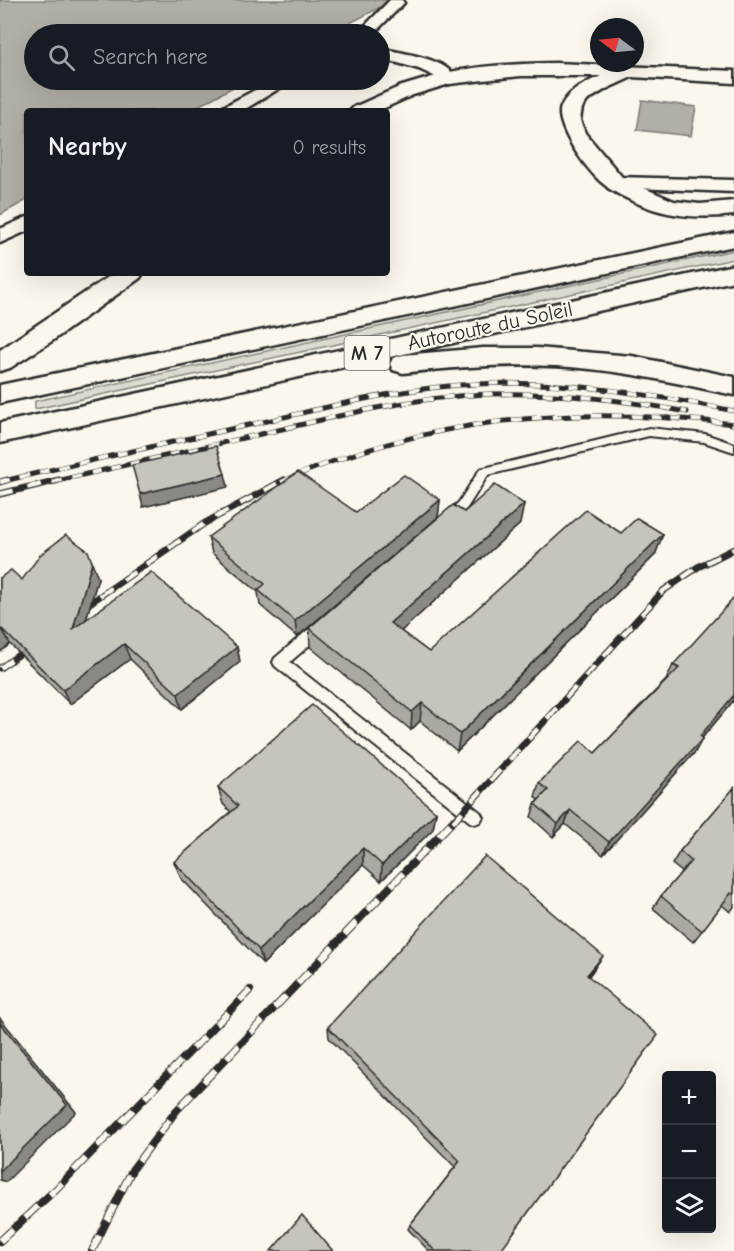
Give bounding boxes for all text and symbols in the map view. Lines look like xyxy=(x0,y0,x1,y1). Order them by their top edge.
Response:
north arrow xyxy=(590,18,644,72)
search box xyxy=(24,24,390,90)
icon: search xyxy=(45,41,78,74)
text: Search here xyxy=(93,44,208,70)
text: Nearby xyxy=(48,132,127,162)
text: 0 results xyxy=(293,136,366,159)
street label: Autoroute du Soleil xyxy=(405,297,575,355)
road number: M 7 xyxy=(344,336,389,370)
map controls xyxy=(662,1071,716,1233)
button: + xyxy=(662,1071,716,1125)
button: − xyxy=(662,1125,716,1179)
button: layers xyxy=(662,1179,716,1233)

